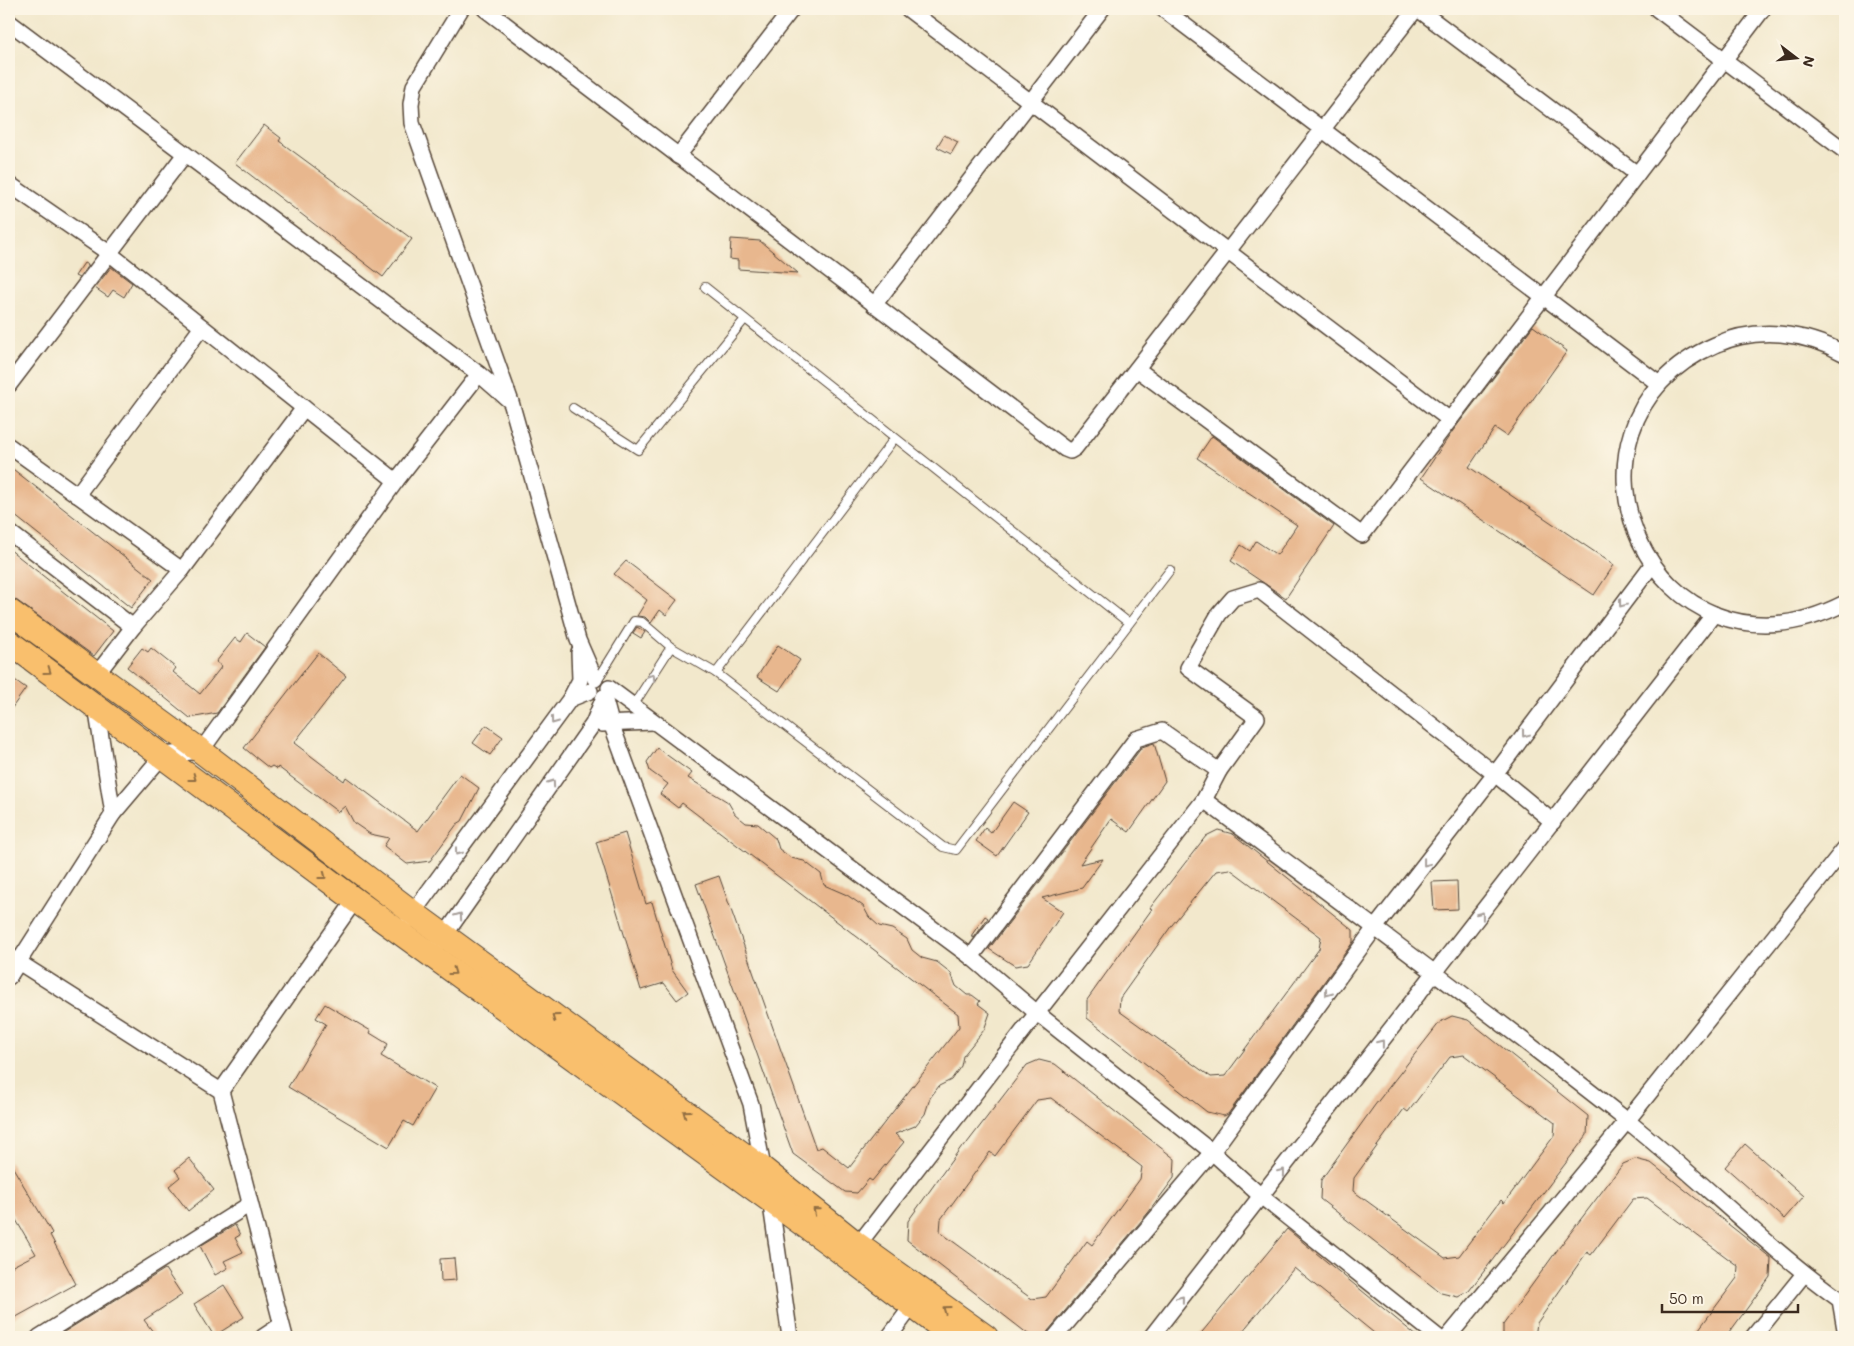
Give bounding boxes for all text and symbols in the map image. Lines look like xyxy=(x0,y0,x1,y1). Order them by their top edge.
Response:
north arrow xyxy=(1772,32,1822,82)
text: N xyxy=(1798,54,1820,69)
one-way arrow xyxy=(1620,598,1628,607)
one-way arrow xyxy=(42,665,52,674)
one-way arrow xyxy=(646,673,655,683)
one-way arrow xyxy=(551,715,559,724)
one-way arrow xyxy=(1522,728,1531,738)
one-way arrow xyxy=(187,772,197,781)
one-way arrow xyxy=(546,779,555,789)
one-way arrow xyxy=(455,846,463,855)
one-way arrow xyxy=(1423,857,1431,866)
one-way arrow xyxy=(317,870,326,878)
one-way arrow xyxy=(1475,911,1484,921)
one-way arrow xyxy=(453,912,462,922)
one-way arrow xyxy=(447,966,457,975)
one-way arrow xyxy=(1325,987,1334,996)
one-way arrow xyxy=(552,1014,561,1023)
one-way arrow xyxy=(1376,1040,1384,1049)
one-way arrow xyxy=(683,1111,692,1119)
one-way arrow xyxy=(1276,1168,1285,1177)
one-way arrow xyxy=(813,1209,822,1217)
scale bar xyxy=(1662,1281,1798,1313)
text: 50 m xyxy=(1669,1288,1704,1308)
one-way arrow xyxy=(1176,1296,1184,1305)
one-way arrow xyxy=(942,1306,952,1315)

